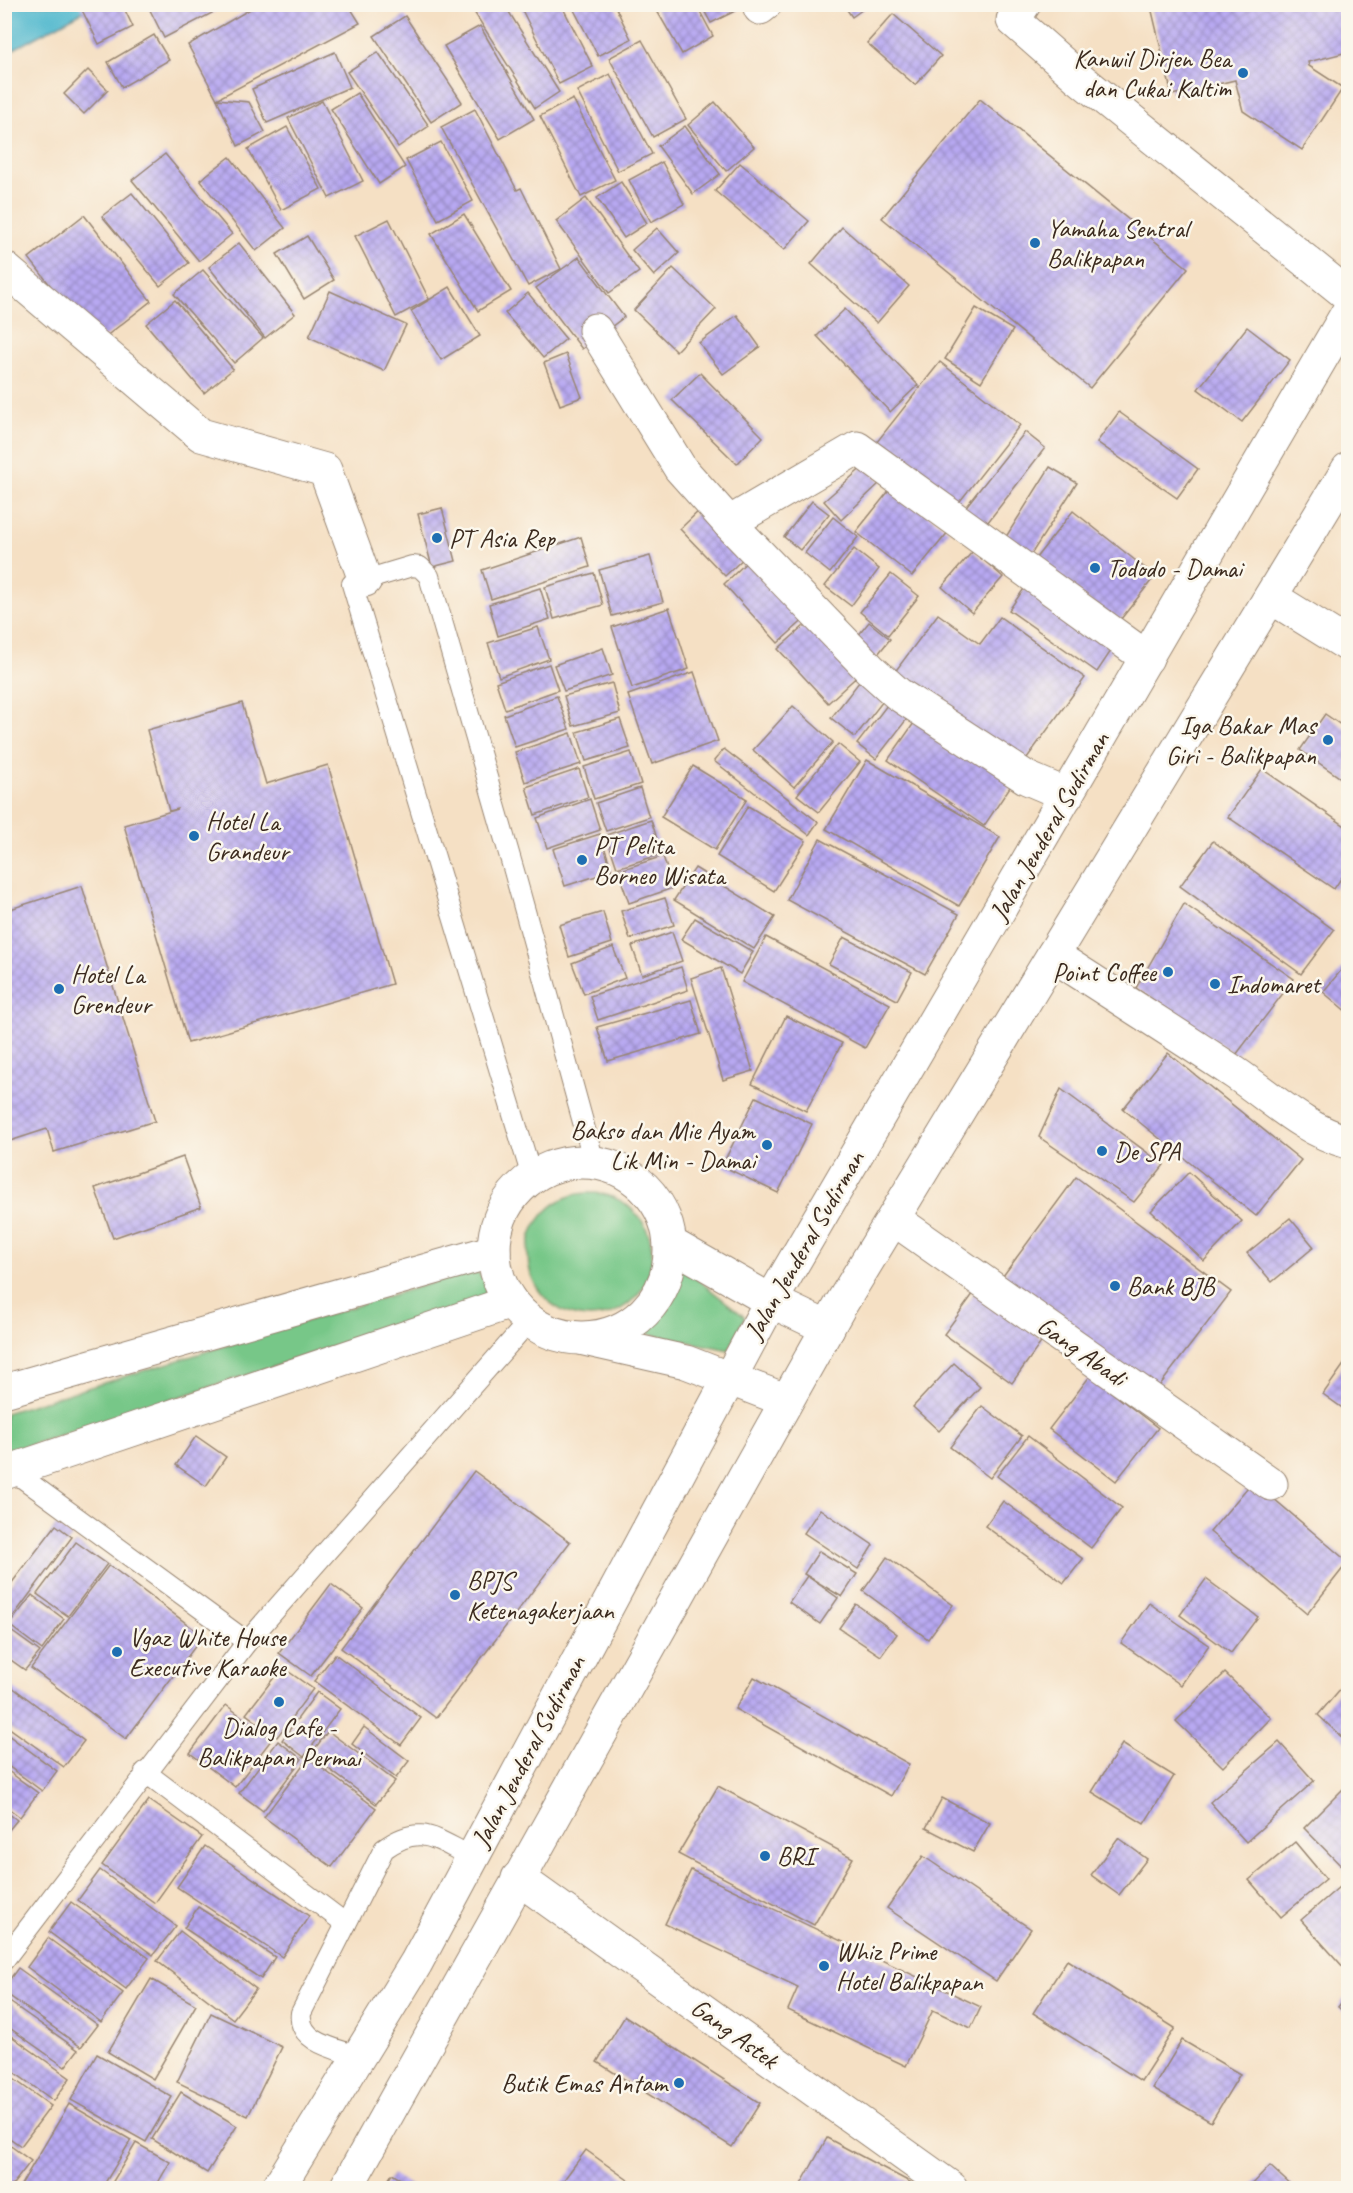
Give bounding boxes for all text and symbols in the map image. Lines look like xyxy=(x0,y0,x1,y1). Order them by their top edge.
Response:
place label: Kanwil Dirjen Bea dan Cukai Kaltim xyxy=(1073,42,1233,105)
marker: Kanwil Dirjen Bea dan Cukai Kaltim xyxy=(1236,66,1250,80)
place label: Yamaha Sentral Balikpapan xyxy=(1047,212,1193,275)
marker: Yamaha Sentral Balikpapan xyxy=(1028,236,1042,250)
place label: PT Asia Rep xyxy=(449,522,557,555)
marker: PT Asia Rep xyxy=(430,531,444,545)
place label: Tododo - Damai xyxy=(1107,552,1245,585)
marker: Tododo - Damai xyxy=(1088,561,1102,575)
place label: Iga Bakar Mas Giri - Balikpapan xyxy=(1166,709,1318,772)
street label: Jalan Jenderal Sudirman xyxy=(981,725,1117,928)
marker: Iga Bakar Mas Giri - Balikpapan xyxy=(1321,733,1335,747)
place label: Hotel La Grandeur xyxy=(206,805,291,868)
marker: Hotel La Grandeur xyxy=(187,829,201,843)
place label: PT Pelita Borneo Wisata xyxy=(594,829,727,892)
marker: PT Pelita Borneo Wisata xyxy=(575,853,589,867)
place label: Point Coffee xyxy=(1052,956,1158,989)
place label: Hotel La Grendeur xyxy=(71,958,153,1021)
marker: Point Coffee xyxy=(1161,965,1175,979)
place label: Indomaret xyxy=(1227,968,1322,1001)
marker: Indomaret xyxy=(1208,977,1222,991)
marker: Hotel La Grendeur xyxy=(52,982,66,996)
place label: Bakso dan Mie Ayam Lik Min - Damai xyxy=(571,1114,758,1177)
place label: De SPA xyxy=(1114,1135,1182,1168)
marker: Bakso dan Mie Ayam Lik Min - Damai xyxy=(760,1138,774,1152)
street label: Jalan Jenderal Sudirman xyxy=(736,1144,872,1347)
marker: De SPA xyxy=(1095,1144,1109,1158)
place label: Bank BJB xyxy=(1127,1270,1216,1303)
marker: Bank BJB xyxy=(1108,1279,1122,1293)
street label: Gang Abadi xyxy=(1031,1309,1135,1396)
place label: BPJS Ketenagakerjaan xyxy=(467,1564,615,1627)
marker: BPJS Ketenagakerjaan xyxy=(448,1588,462,1602)
place label: Vgaz White House Executive Karaoke xyxy=(129,1621,287,1684)
marker: Vgaz White House Executive Karaoke xyxy=(110,1645,124,1659)
street label: Jalan Jenderal Sudirman xyxy=(463,1649,594,1855)
marker: Dialog Cafe - Balikpapan Permai xyxy=(272,1695,286,1709)
place label: Dialog Cafe - Balikpapan Permai xyxy=(197,1711,364,1774)
place label: BRI xyxy=(777,1840,819,1873)
marker: BRI xyxy=(758,1849,772,1863)
place label: Whiz Prime Hotel Balikpapan xyxy=(836,1935,984,1998)
marker: Whiz Prime Hotel Balikpapan xyxy=(817,1959,831,1973)
street label: Gang Astek xyxy=(685,1991,786,2077)
place label: Butik Emas Antam xyxy=(501,2067,669,2100)
marker: Butik Emas Antam xyxy=(672,2076,686,2090)

